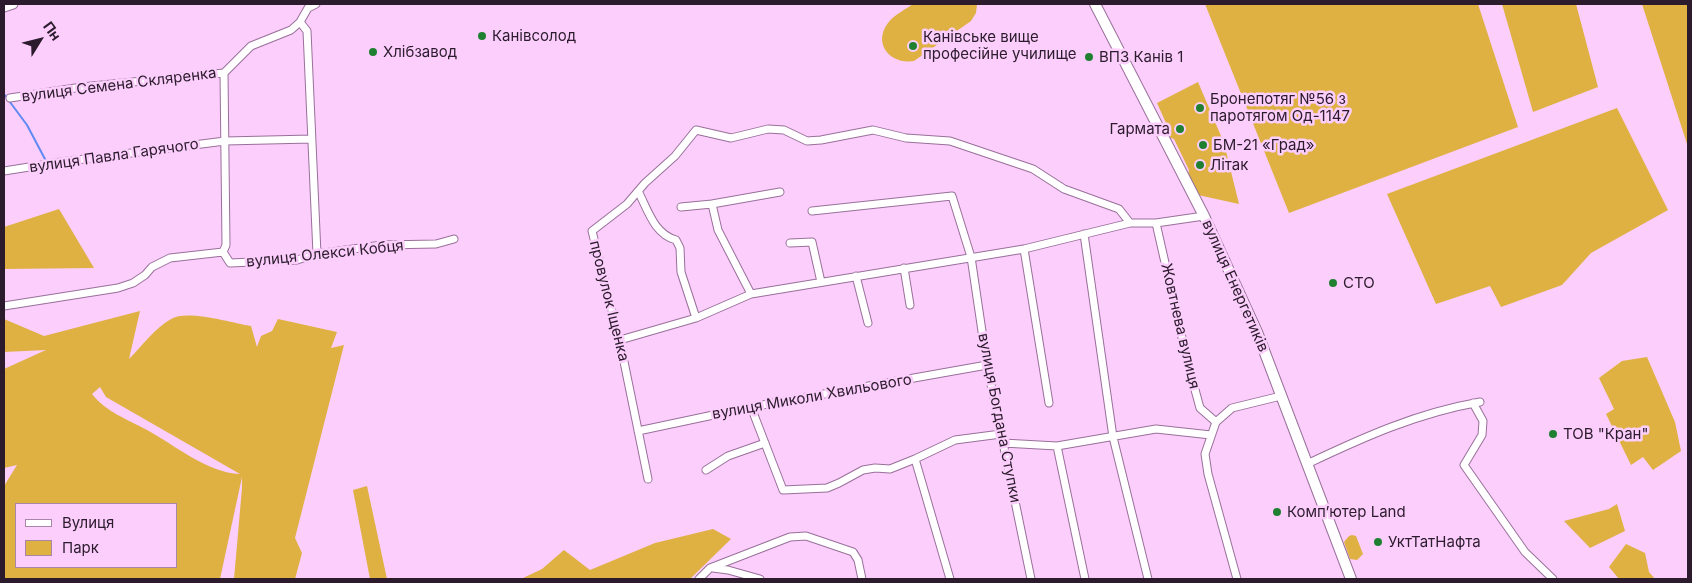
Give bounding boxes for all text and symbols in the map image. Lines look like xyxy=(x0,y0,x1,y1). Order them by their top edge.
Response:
north arrow xyxy=(15,15,65,65)
text: Пн xyxy=(40,18,65,44)
place label: Канівсолод xyxy=(492,27,576,45)
place label: Канівське вище професійне училище xyxy=(923,28,1077,63)
marker: Канівсолод xyxy=(476,30,488,42)
marker: Канівське вище професійне училище xyxy=(907,40,919,52)
place label: Хлібзавод xyxy=(383,43,457,61)
marker: Хлібзавод xyxy=(367,46,379,58)
place label: ВПЗ Канів 1 xyxy=(1099,48,1183,66)
marker: ВПЗ Канів 1 xyxy=(1083,51,1095,63)
street label: вулиця Семена Скляренка xyxy=(21,64,217,106)
place label: Бронепотяг №56 з паротягом Од-1147 xyxy=(1210,90,1350,125)
marker: Бронепотяг №56 з паротягом Од-1147 xyxy=(1194,102,1206,114)
place label: Гармата xyxy=(1109,120,1170,138)
marker: Гармата xyxy=(1174,123,1186,135)
street label: вулиця Павла Гарячого xyxy=(28,135,200,177)
place label: БМ-21 «Град» xyxy=(1213,136,1315,154)
marker: БМ-21 «Град» xyxy=(1197,139,1209,151)
place label: Літак xyxy=(1210,156,1248,174)
marker: Літак xyxy=(1194,159,1206,171)
street label: вулиця Енергетиків xyxy=(1198,217,1272,355)
street label: вулиця Олекси Кобця xyxy=(245,237,405,271)
street label: провулок Іщенка xyxy=(585,239,633,363)
street label: Жовтнева вулиця xyxy=(1157,261,1203,391)
place label: СТО xyxy=(1343,274,1375,292)
marker: СТО xyxy=(1327,277,1339,289)
street label: вулиця Богдана Ступки xyxy=(974,332,1024,504)
street label: вулиця Миколи Хвильового xyxy=(711,371,913,423)
place label: ТОВ "Кран" xyxy=(1563,425,1648,443)
marker: ТОВ "Кран" xyxy=(1547,428,1559,440)
legend xyxy=(15,503,178,568)
place label: Комп’ютер Land xyxy=(1287,503,1406,521)
marker: Комп’ютер Land xyxy=(1271,506,1283,518)
text: Вулиця xyxy=(62,513,114,532)
place label: УктТатНафта xyxy=(1388,533,1481,551)
marker: УктТатНафта xyxy=(1372,536,1384,548)
text: Парк xyxy=(62,538,99,557)

